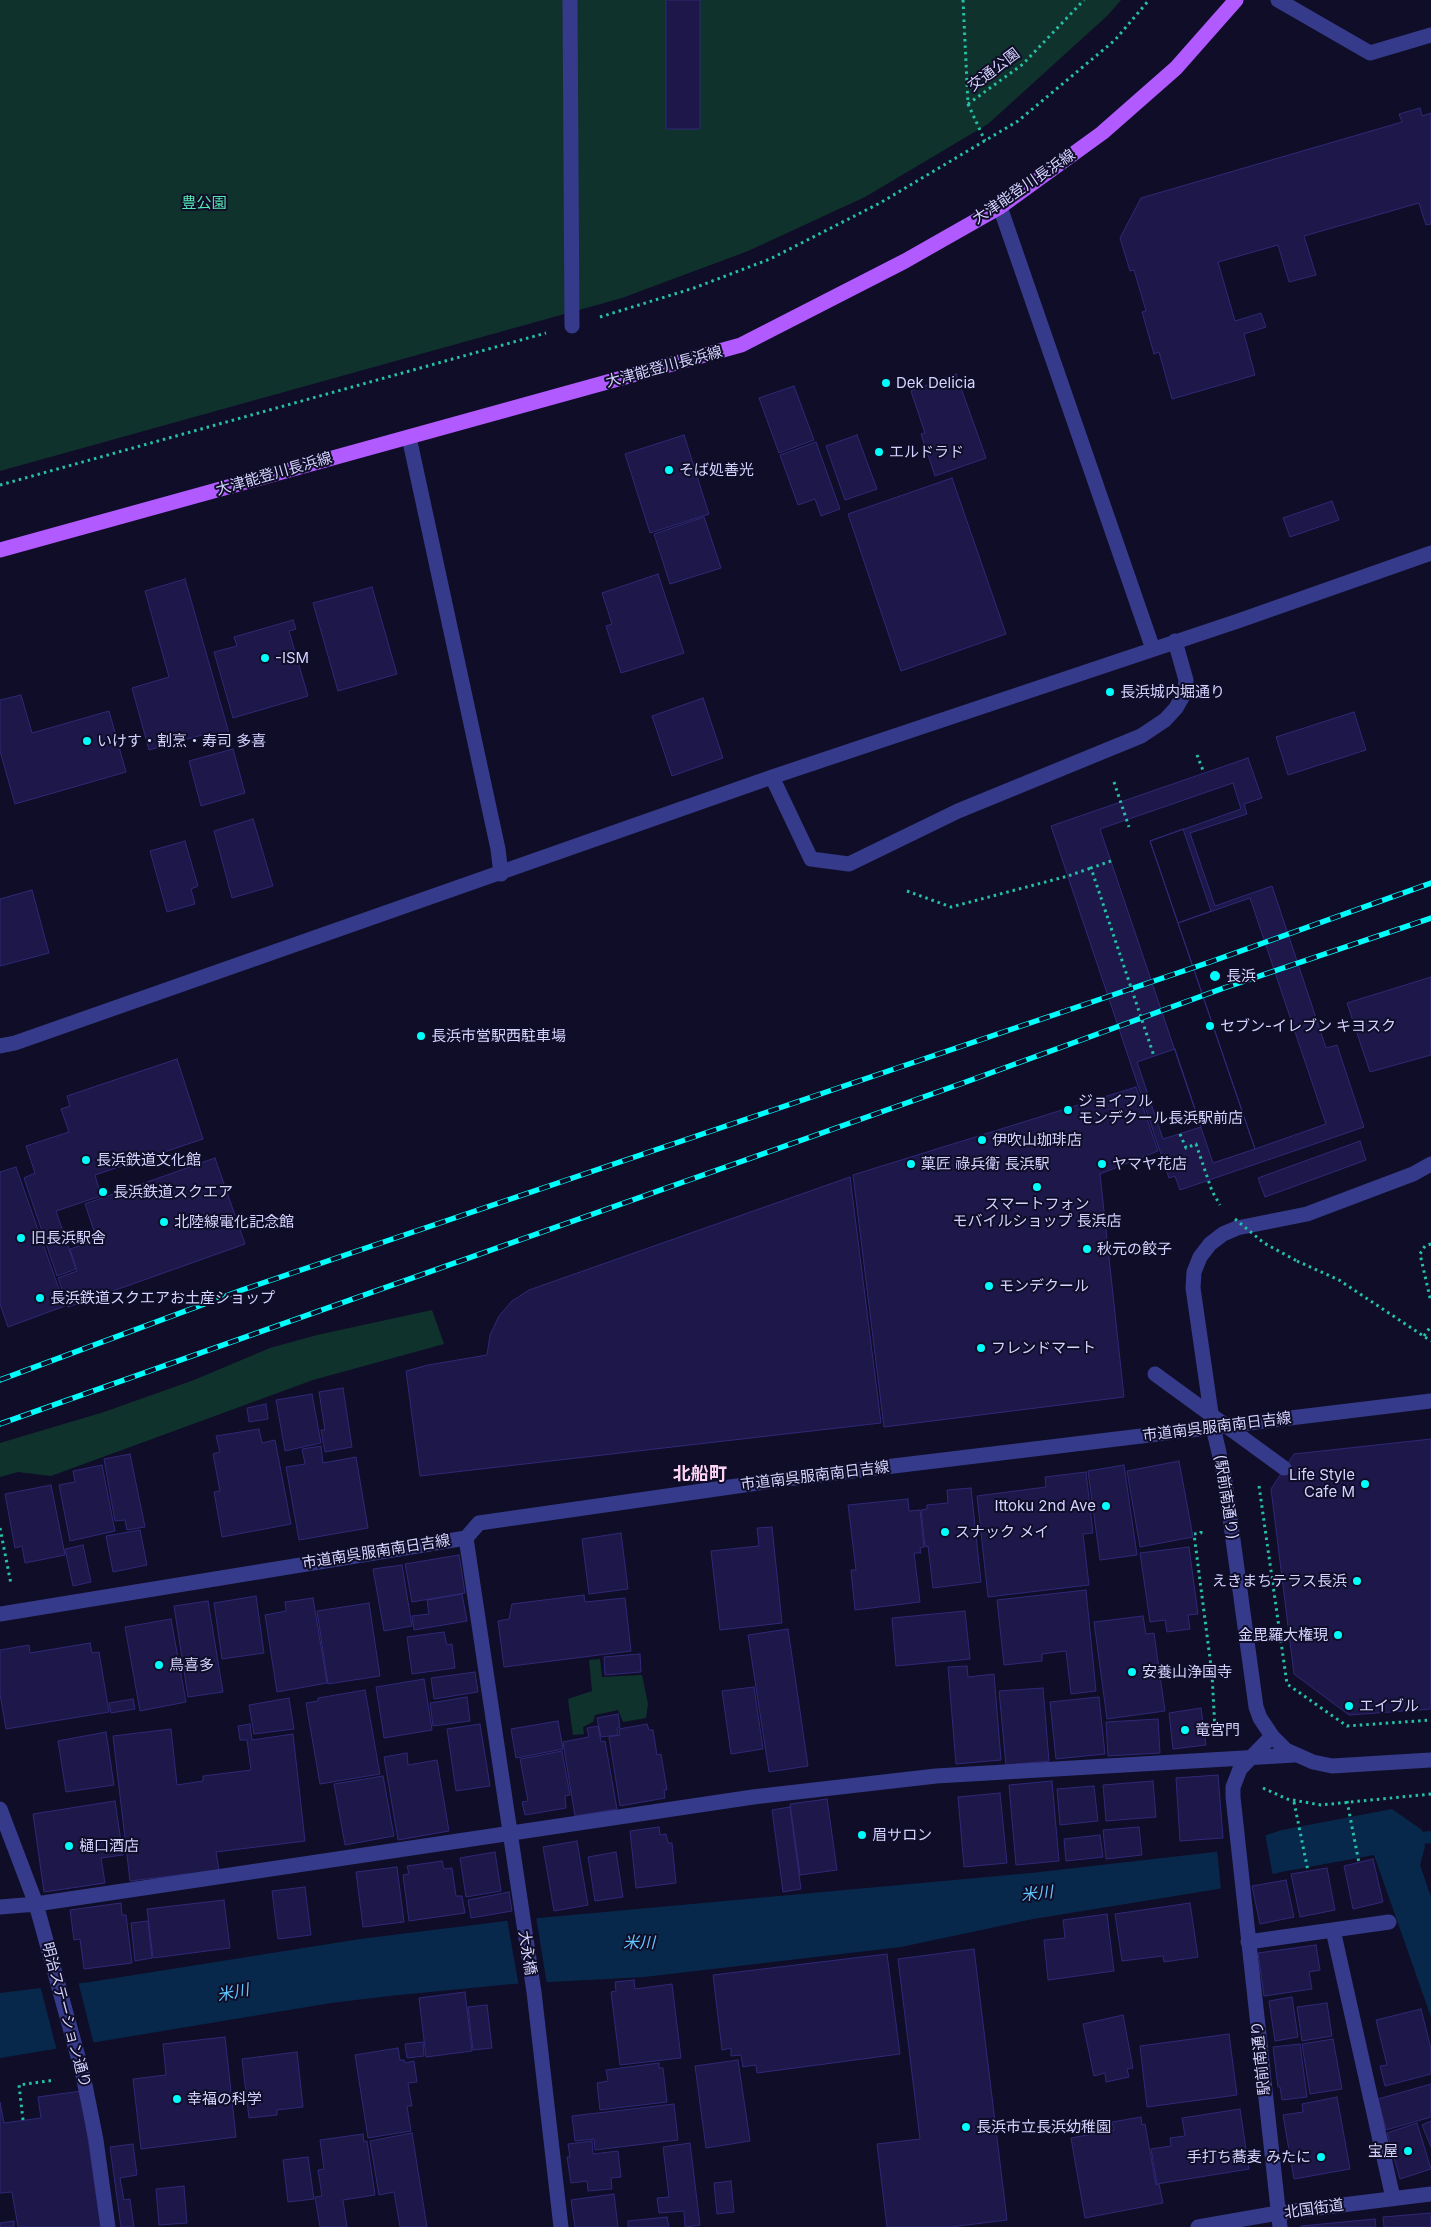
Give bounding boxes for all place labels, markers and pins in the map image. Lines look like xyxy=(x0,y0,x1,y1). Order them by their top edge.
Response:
place label: Dek Delicia xyxy=(896,374,975,392)
marker: Dek Delicia xyxy=(880,377,892,389)
place label: エルドラド xyxy=(889,443,964,461)
marker: エルドラド xyxy=(873,446,885,458)
place label: そば処善光 xyxy=(679,461,754,479)
marker: そば処善光 xyxy=(663,464,675,476)
place label: -ISM xyxy=(275,649,309,667)
marker: -ISM xyxy=(259,652,271,664)
place label: 長浜城内堀通り xyxy=(1120,683,1225,701)
marker: 長浜城内堀通り xyxy=(1104,686,1116,698)
place label: いけす・割烹・寿司 多喜 xyxy=(97,732,266,750)
marker: いけす・割烹・寿司 多喜 xyxy=(81,735,93,747)
place label: 長浜 xyxy=(1226,967,1256,985)
marker: 長浜 xyxy=(1208,969,1222,983)
place label: セブン-イレブン キヨスク xyxy=(1220,1017,1396,1035)
marker: セブン-イレブン キヨスク xyxy=(1204,1020,1216,1032)
place label: 長浜市営駅西駐車場 xyxy=(431,1027,566,1045)
marker: 長浜市営駅西駐車場 xyxy=(415,1030,427,1042)
place label: ジョイフル モンデクール長浜駅前店 xyxy=(1078,1092,1243,1127)
marker: ジョイフル モンデクール長浜駅前店 xyxy=(1062,1104,1074,1116)
place label: 伊吹山珈琲店 xyxy=(992,1131,1082,1149)
marker: 伊吹山珈琲店 xyxy=(976,1134,988,1146)
place label: 長浜鉄道文化館 xyxy=(96,1151,201,1169)
marker: 長浜鉄道文化館 xyxy=(80,1154,92,1166)
place label: 菓匠 祿兵衛 長浜駅 xyxy=(921,1155,1049,1173)
place label: ヤマヤ花店 xyxy=(1112,1155,1187,1173)
marker: 菓匠 祿兵衛 長浜駅 xyxy=(905,1158,917,1170)
marker: ヤマヤ花店 xyxy=(1096,1158,1108,1170)
marker: スマートフォン モバイルショップ 長浜店 xyxy=(1031,1181,1043,1193)
place label: 長浜鉄道スクエア xyxy=(113,1183,233,1201)
marker: 長浜鉄道スクエア xyxy=(97,1186,109,1198)
place label: スマートフォン モバイルショップ 長浜店 xyxy=(952,1195,1122,1230)
place label: 北陸線電化記念館 xyxy=(174,1213,294,1231)
marker: 北陸線電化記念館 xyxy=(158,1216,170,1228)
place label: 旧長浜駅舎 xyxy=(31,1229,106,1247)
marker: 旧長浜駅舎 xyxy=(15,1232,27,1244)
place label: 秋元の餃子 xyxy=(1097,1240,1172,1258)
marker: 秋元の餃子 xyxy=(1081,1243,1093,1255)
place label: モンデクール xyxy=(999,1277,1089,1295)
marker: モンデクール xyxy=(983,1280,995,1292)
place label: 長浜鉄道スクエアお土産ショップ xyxy=(50,1289,275,1307)
marker: 長浜鉄道スクエアお土産ショップ xyxy=(34,1292,46,1304)
place label: フレンドマート xyxy=(991,1339,1096,1357)
marker: フレンドマート xyxy=(975,1342,987,1354)
place label: Life Style Cafe M xyxy=(1289,1466,1355,1501)
marker: Life Style Cafe M xyxy=(1359,1478,1371,1490)
place label: Ittoku 2nd Ave xyxy=(995,1497,1096,1515)
marker: Ittoku 2nd Ave xyxy=(1100,1500,1112,1512)
place label: スナック メイ xyxy=(955,1523,1049,1541)
marker: スナック メイ xyxy=(939,1526,951,1538)
place label: えきまちテラス長浜 xyxy=(1212,1572,1347,1590)
marker: えきまちテラス長浜 xyxy=(1351,1575,1363,1587)
place label: 金毘羅大権現 xyxy=(1238,1626,1328,1644)
marker: 金毘羅大権現 xyxy=(1332,1629,1344,1641)
place label: 鳥喜多 xyxy=(169,1656,214,1674)
marker: 鳥喜多 xyxy=(153,1659,165,1671)
place label: 安養山浄国寺 xyxy=(1142,1663,1232,1681)
marker: 安養山浄国寺 xyxy=(1126,1666,1138,1678)
place label: エイブル xyxy=(1359,1697,1419,1715)
marker: エイブル xyxy=(1343,1700,1355,1712)
place label: 竜宮門 xyxy=(1195,1721,1240,1739)
marker: 竜宮門 xyxy=(1179,1724,1191,1736)
place label: 眉サロン xyxy=(872,1826,932,1844)
marker: 眉サロン xyxy=(856,1829,868,1841)
place label: 樋口酒店 xyxy=(79,1837,139,1855)
marker: 樋口酒店 xyxy=(63,1840,75,1852)
place label: 幸福の科学 xyxy=(187,2090,262,2108)
marker: 幸福の科学 xyxy=(171,2093,183,2105)
place label: 長浜市立長浜幼稚園 xyxy=(976,2118,1111,2136)
marker: 長浜市立長浜幼稚園 xyxy=(960,2121,972,2133)
place label: 宝屋 xyxy=(1368,2142,1398,2160)
marker: 宝屋 xyxy=(1402,2145,1414,2157)
place label: 手打ち蕎麦 みたに xyxy=(1187,2148,1311,2166)
marker: 手打ち蕎麦 みたに xyxy=(1315,2151,1327,2163)

